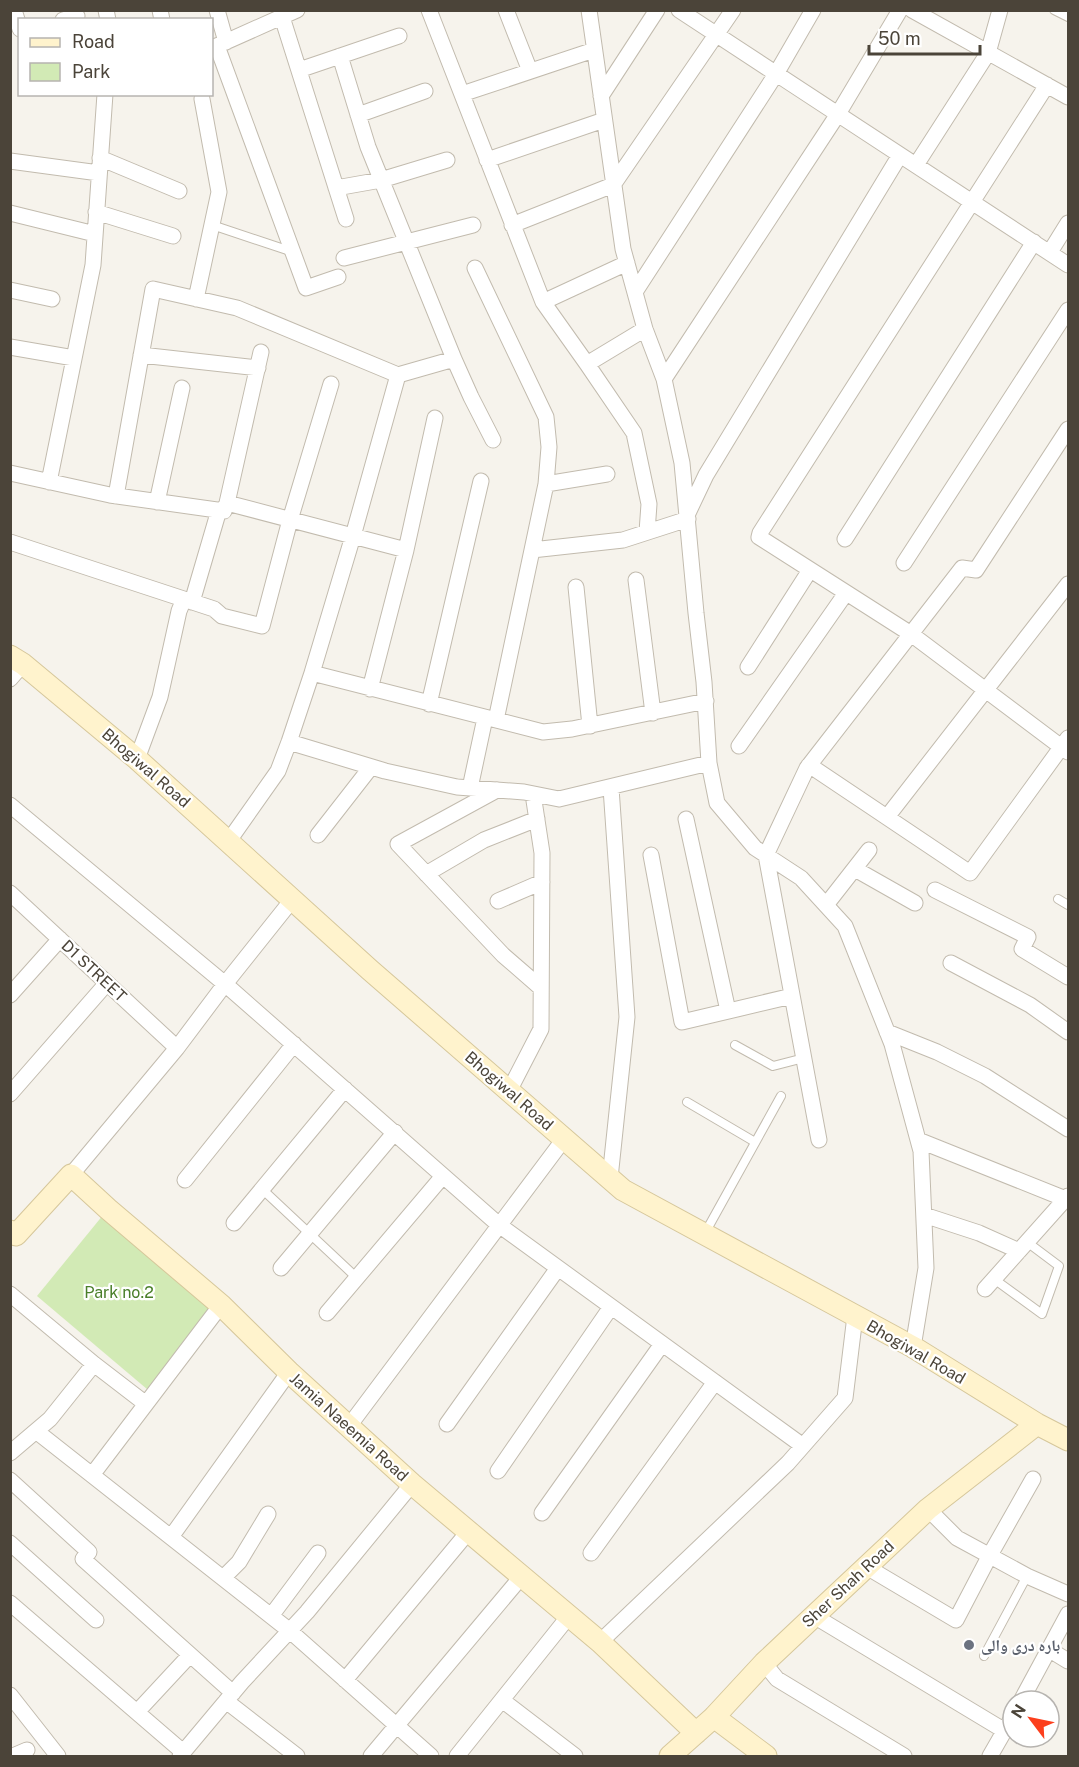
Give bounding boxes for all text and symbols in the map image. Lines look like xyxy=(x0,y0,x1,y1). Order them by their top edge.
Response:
legend xyxy=(18,18,213,96)
scale bar xyxy=(869,18,980,56)
text: 50 m xyxy=(878,28,921,49)
text: Road xyxy=(72,31,115,52)
text: Park xyxy=(72,61,110,82)
street label: Bhogiwal Road xyxy=(98,725,194,811)
street label: D1 STREET xyxy=(58,936,131,1006)
street label: Bhogiwal Road xyxy=(461,1048,557,1134)
park label: Park no.2 xyxy=(84,1283,154,1302)
street label: Bhogiwal Road xyxy=(863,1316,969,1388)
street label: Jamia Naeemia Road xyxy=(286,1369,412,1485)
street label: Sher Shah Road xyxy=(798,1536,898,1632)
place label: بارہ دری والی xyxy=(981,1636,1060,1655)
marker: بارہ دری والی xyxy=(962,1638,976,1652)
north arrow xyxy=(1001,1689,1061,1749)
text: N xyxy=(1007,1701,1030,1722)

